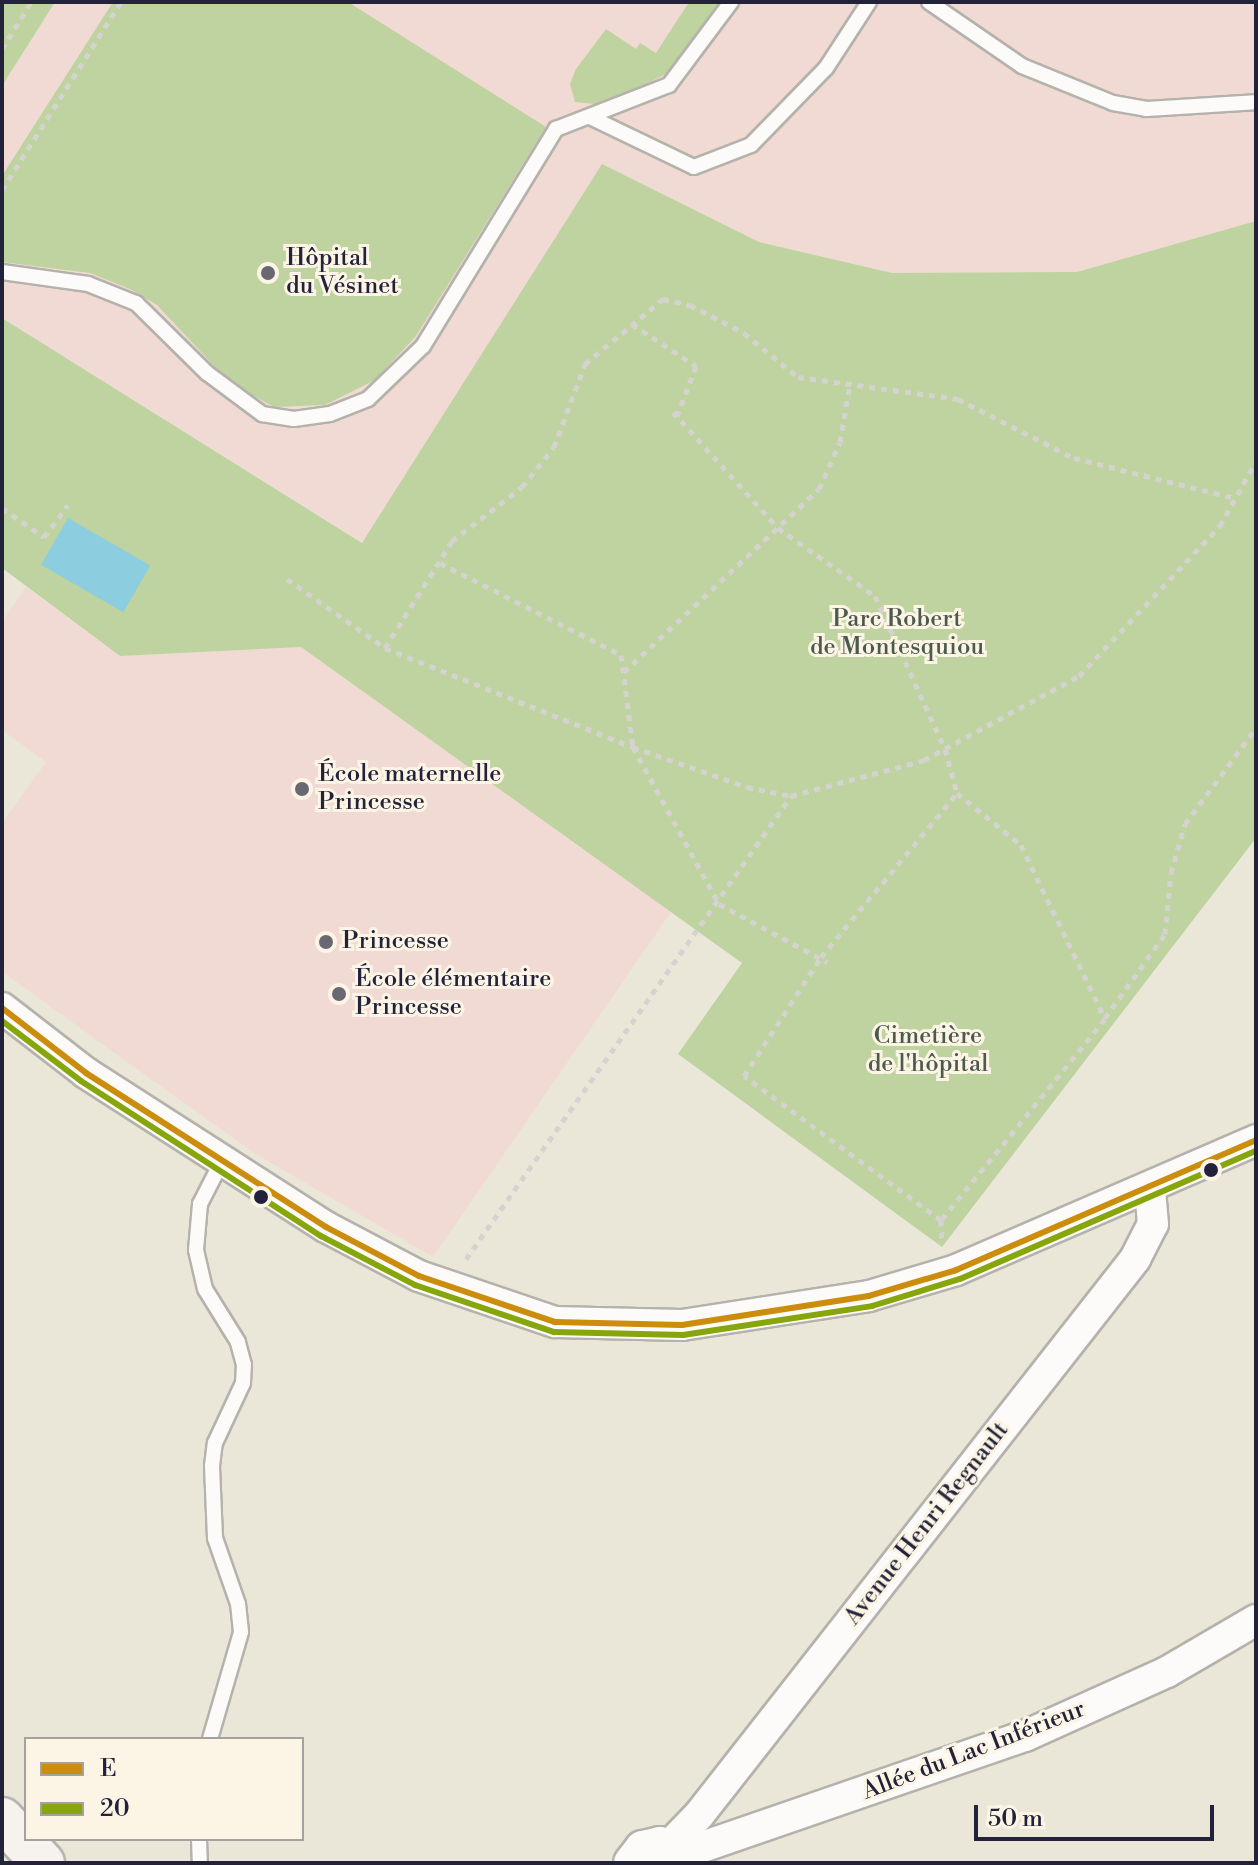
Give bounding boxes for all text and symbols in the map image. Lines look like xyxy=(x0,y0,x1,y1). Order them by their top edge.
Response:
place label: Hôpital du Vésinet xyxy=(286,245,399,301)
marker: Hôpital du Vésinet xyxy=(257,262,279,284)
park label: Parc Robert de Montesquiou xyxy=(810,606,984,662)
place label: École maternelle Princesse xyxy=(318,761,501,817)
marker: École maternelle Princesse xyxy=(293,780,311,798)
place label: Princesse xyxy=(342,928,449,956)
marker: Princesse xyxy=(317,933,335,951)
place label: École élémentaire Princesse xyxy=(355,966,551,1022)
marker: École élémentaire Princesse xyxy=(330,985,348,1003)
park label: Cimetière de l'hôpital xyxy=(868,1023,988,1079)
unlabelled marker xyxy=(1203,1162,1219,1178)
unlabelled marker xyxy=(253,1189,269,1205)
street label: Avenue Henri Regnault xyxy=(839,1417,1015,1631)
street label: Allée du Lac Inférieur xyxy=(859,1695,1089,1807)
legend xyxy=(24,1737,304,1841)
text: E xyxy=(100,1754,117,1784)
scale bar xyxy=(978,1789,1218,1839)
text: 20 xyxy=(100,1794,130,1824)
text: 50 m xyxy=(988,1804,1043,1834)

